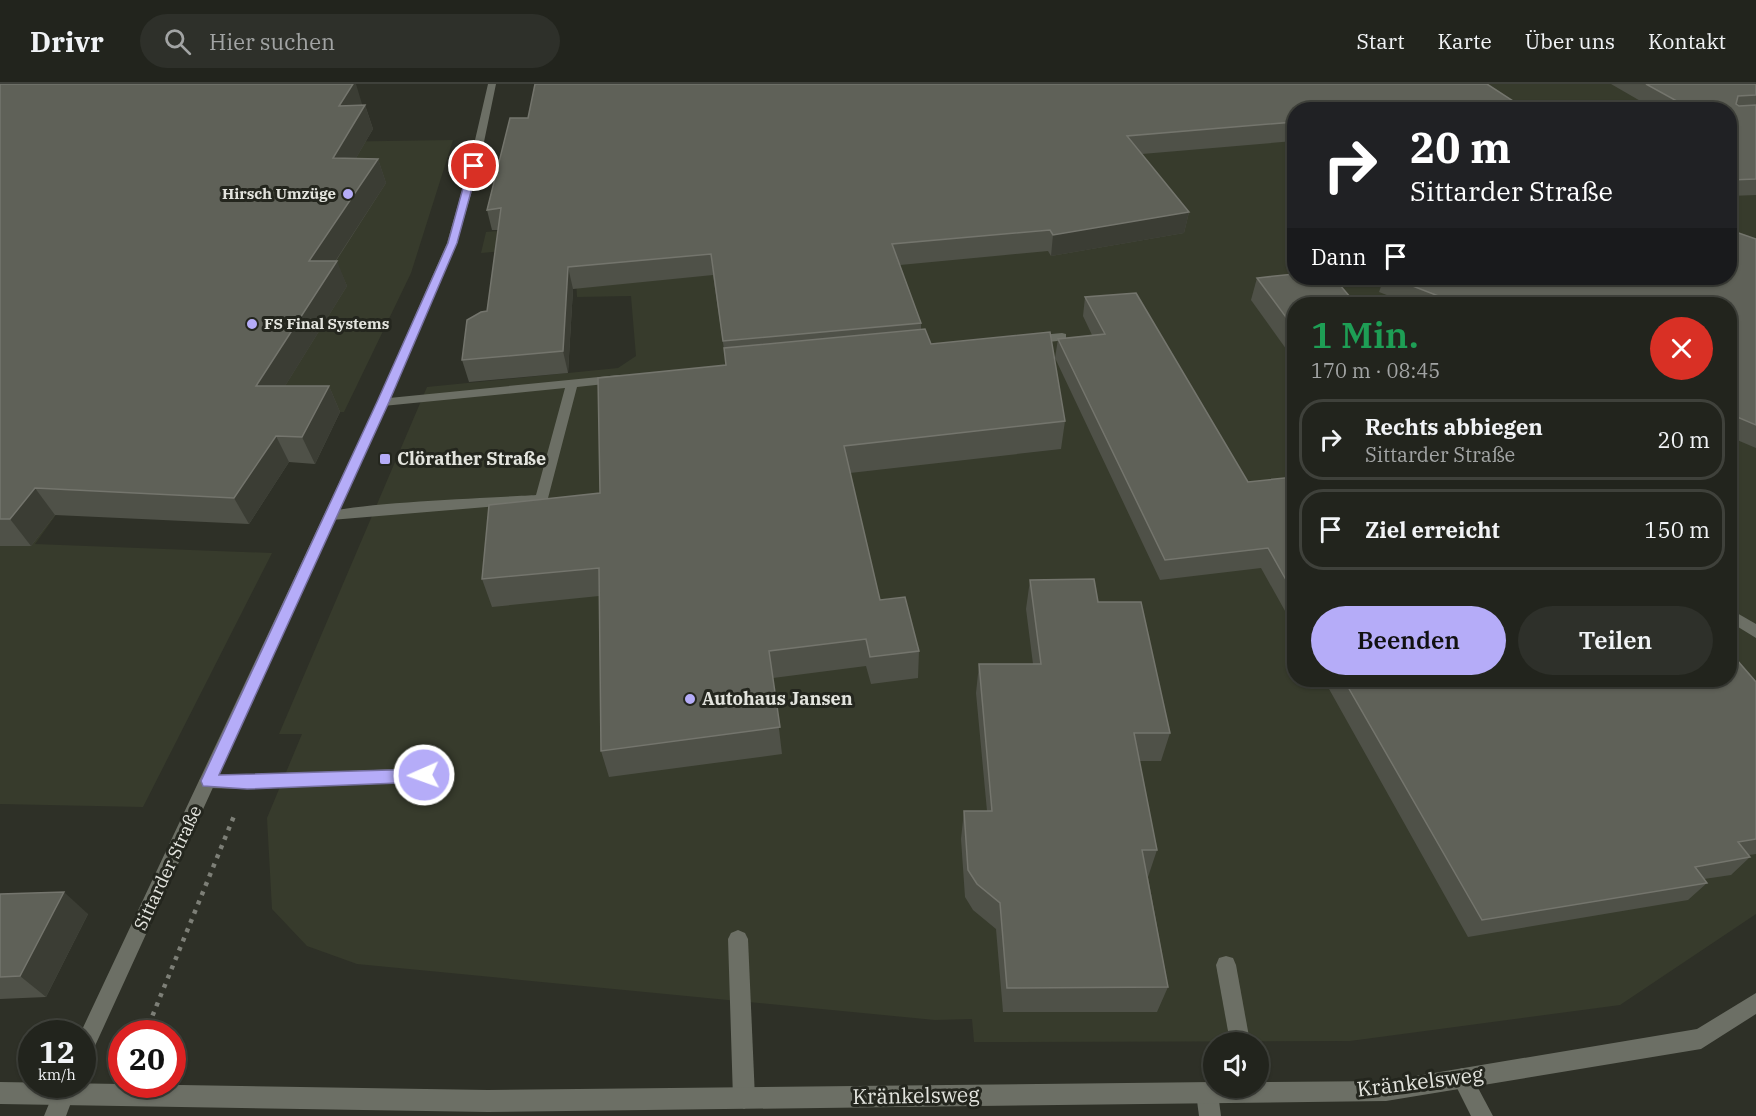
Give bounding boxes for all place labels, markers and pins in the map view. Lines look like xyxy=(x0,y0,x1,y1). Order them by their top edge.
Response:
pin xyxy=(448,140,499,191)
place label: Hirsch Umzüge xyxy=(222,184,336,203)
marker: Hirsch Umzüge xyxy=(341,187,355,201)
place label: FS Final Systems xyxy=(264,314,389,333)
marker: FS Final Systems xyxy=(245,317,259,331)
place label: Clörather Straße xyxy=(397,447,546,470)
marker: Clörather Straße xyxy=(378,452,392,466)
place label: Autohaus Jansen xyxy=(702,687,853,710)
marker: Autohaus Jansen xyxy=(683,692,697,706)

